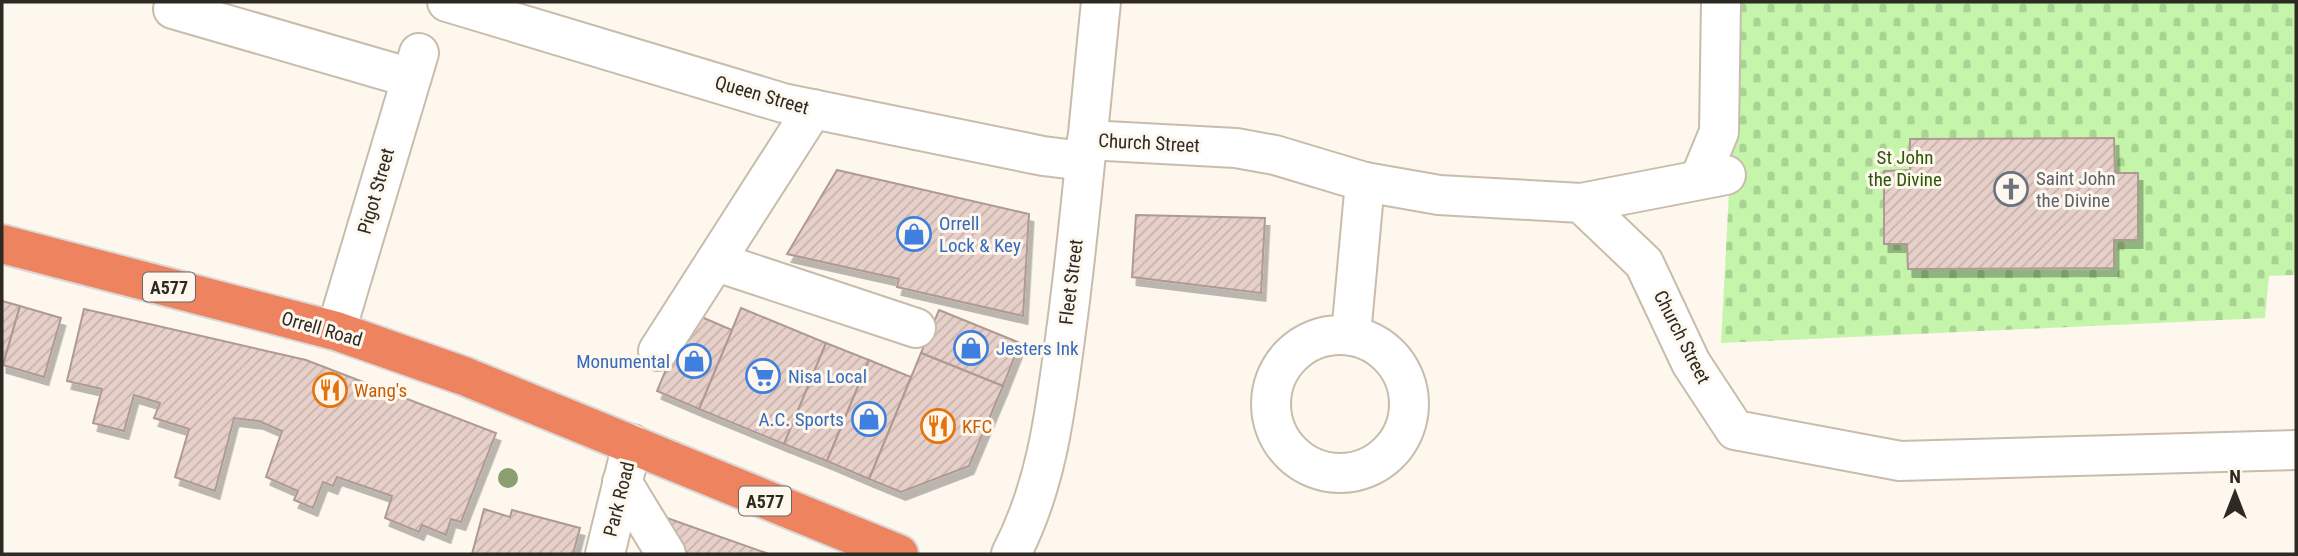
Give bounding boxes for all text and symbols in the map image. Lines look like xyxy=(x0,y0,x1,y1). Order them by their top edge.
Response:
street label: Queen Street xyxy=(712,71,812,119)
street label: Church Street xyxy=(1098,129,1200,157)
street label: Pigot Street xyxy=(353,145,399,237)
park label: St John the Divine xyxy=(1868,146,1942,191)
place label: Saint John the Divine xyxy=(2036,167,2116,212)
church icon: Saint John the Divine xyxy=(1992,170,2030,208)
place label: Orrell Lock & Key xyxy=(939,212,1021,257)
shop icon: Orrell Lock & Key xyxy=(895,215,933,253)
street label: Fleet Street xyxy=(1054,238,1088,326)
road number: A577 xyxy=(143,272,195,302)
street label: Church Street xyxy=(1649,287,1715,387)
street label: Orrell Road xyxy=(279,307,365,351)
shop icon: Jesters Ink xyxy=(952,329,990,367)
place label: Jesters Ink xyxy=(996,337,1079,360)
shop icon: Monumental xyxy=(675,342,713,380)
place label: Monumental xyxy=(576,350,670,373)
supermarket icon: Nisa Local xyxy=(744,357,782,395)
place label: Nisa Local xyxy=(788,365,867,388)
restaurant icon: Wang's xyxy=(311,371,349,409)
place label: Wang's xyxy=(354,379,407,402)
shop icon: A.C. Sports xyxy=(850,400,888,438)
restaurant icon: KFC xyxy=(919,407,957,445)
place label: A.C. Sports xyxy=(759,408,844,431)
place label: KFC xyxy=(962,415,992,438)
north arrow xyxy=(2200,458,2270,528)
street label: Park Road xyxy=(599,459,639,539)
text: N xyxy=(2229,465,2241,488)
road number: A577 xyxy=(739,486,791,516)

